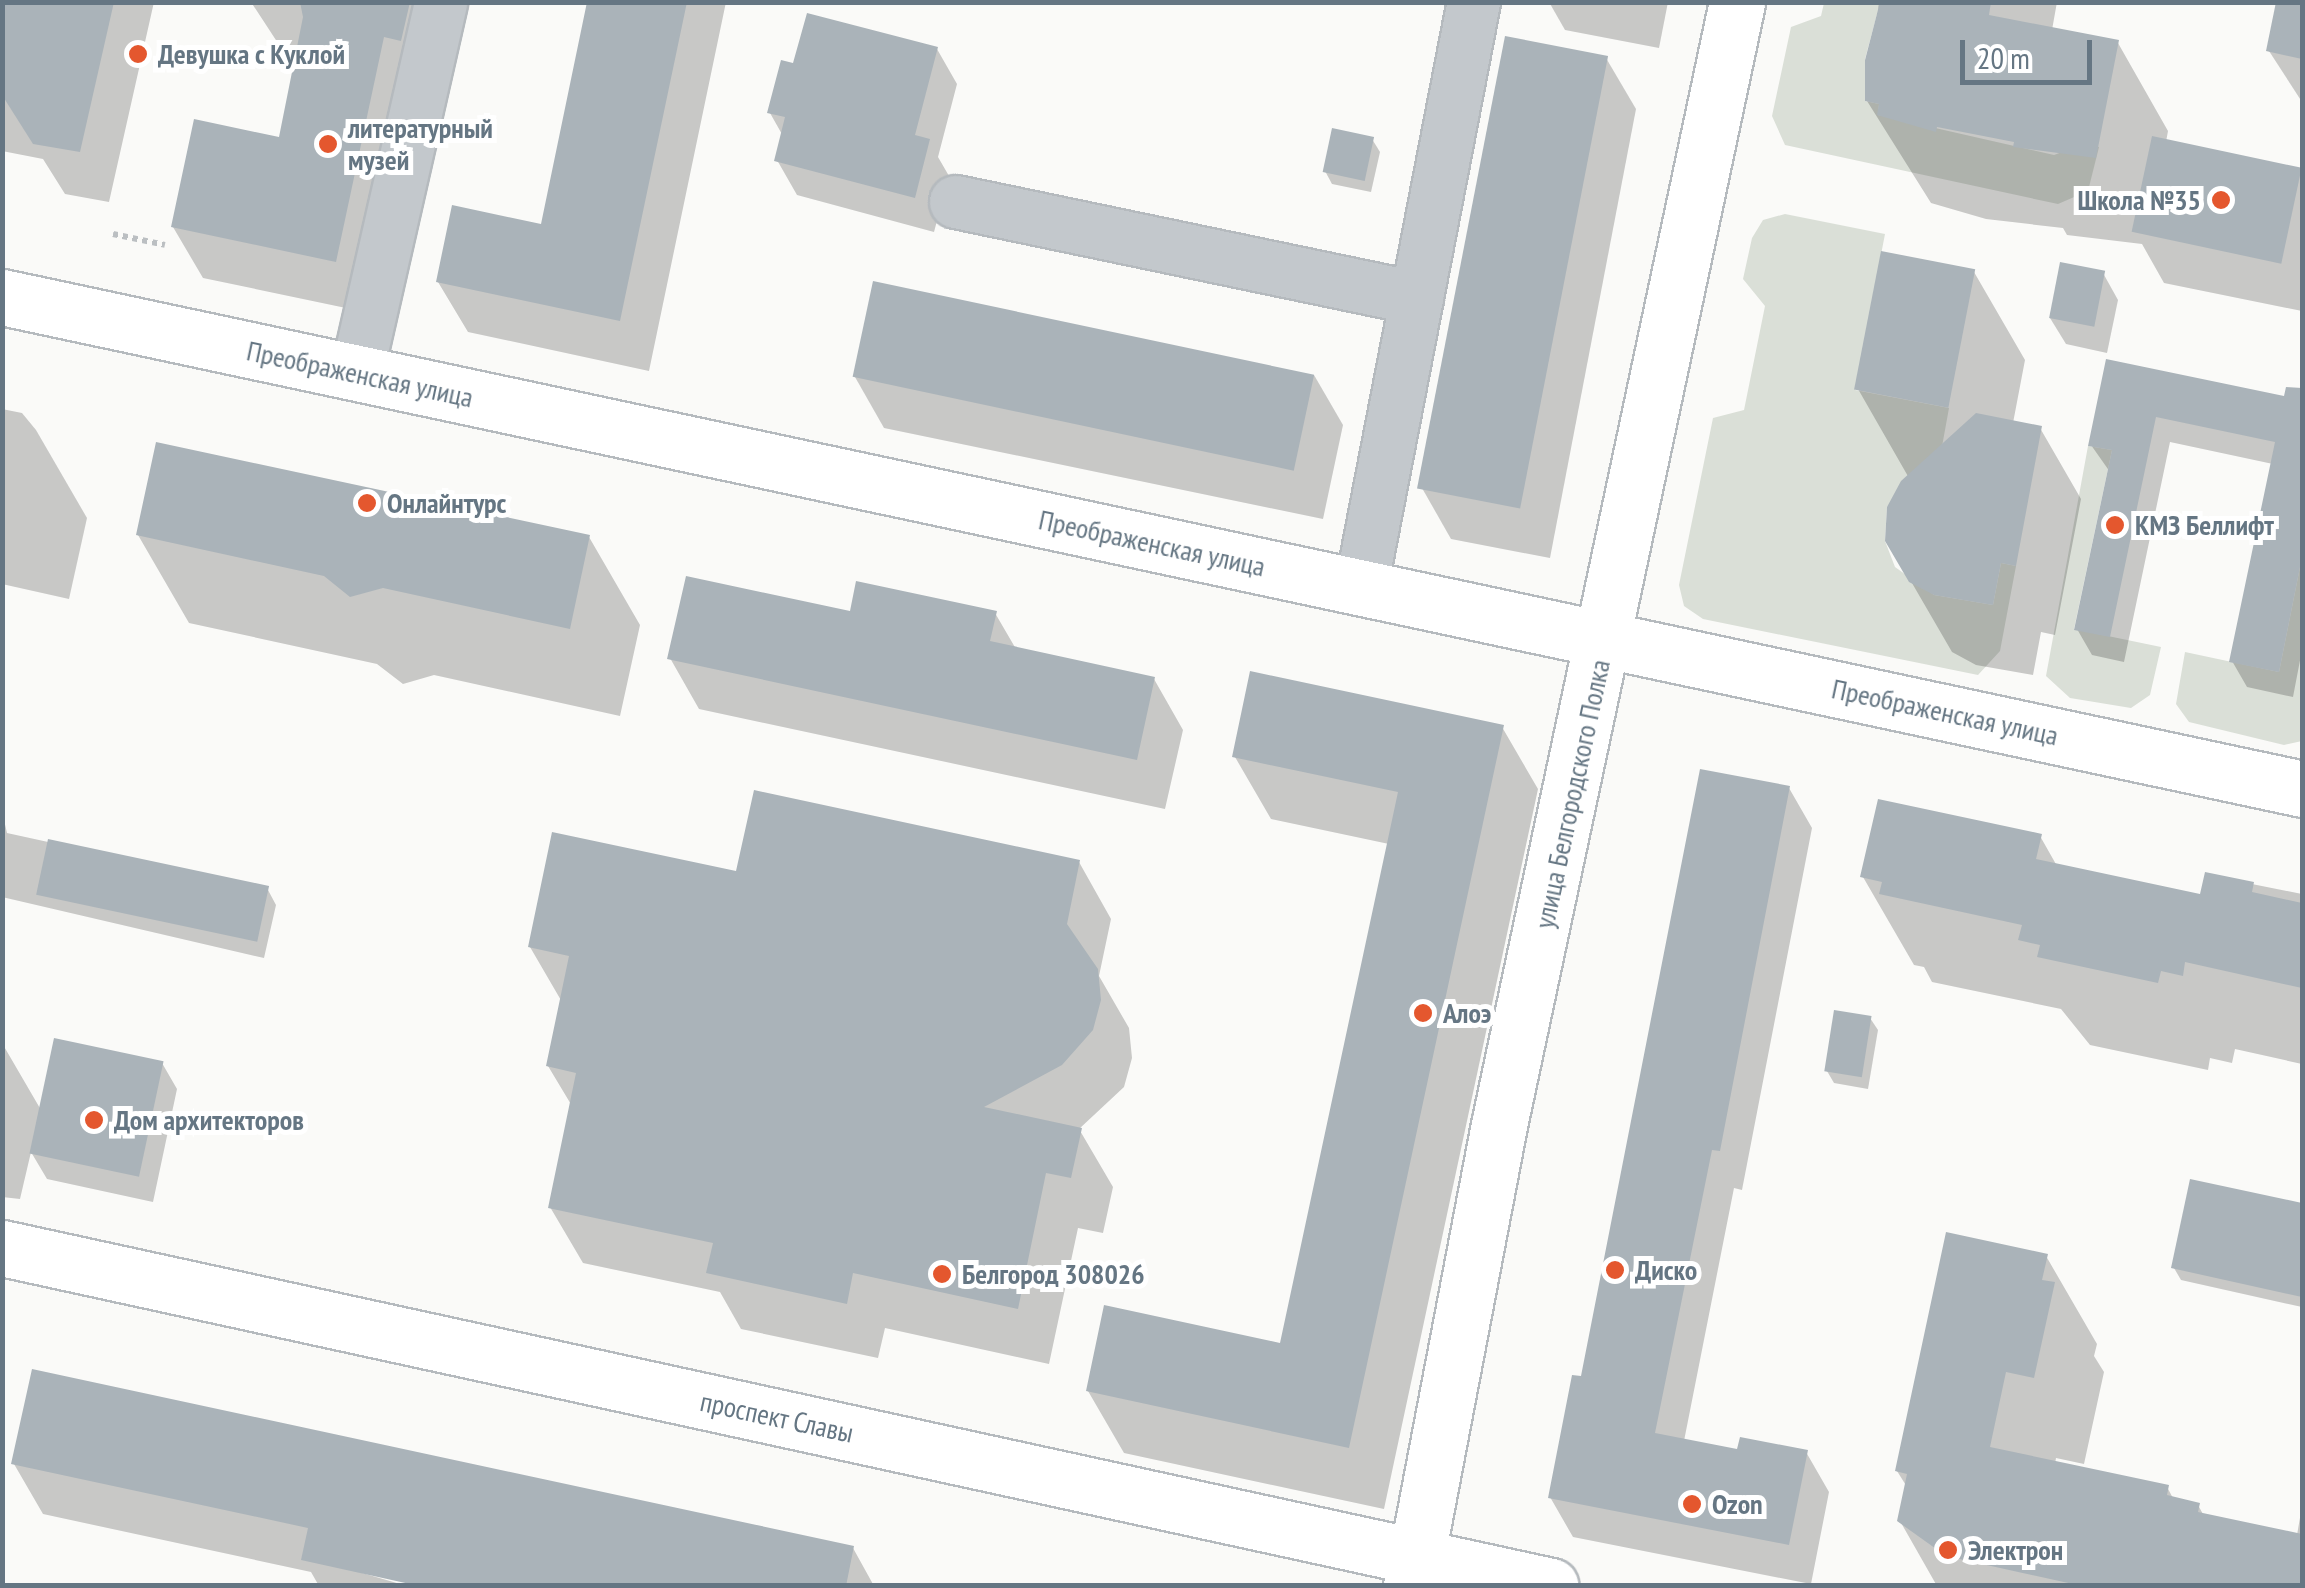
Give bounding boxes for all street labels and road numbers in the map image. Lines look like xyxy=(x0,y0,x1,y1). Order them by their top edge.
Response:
street label: Преображенская улица xyxy=(244,334,476,414)
street label: Преображенская улица xyxy=(1036,503,1268,583)
street label: улица Белгородского Полка xyxy=(1527,657,1617,931)
street label: Преображенская улица xyxy=(1829,672,2061,752)
street label: проспект Славы xyxy=(697,1384,857,1450)

